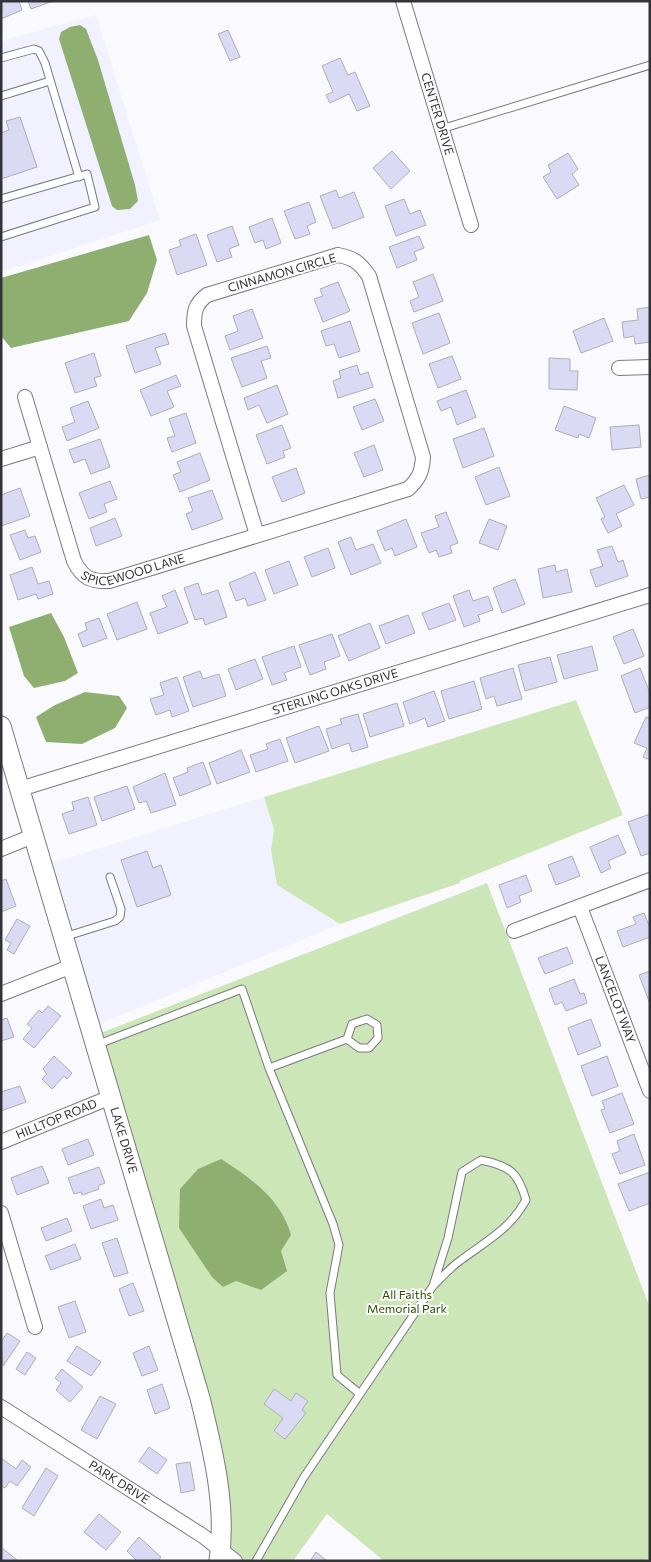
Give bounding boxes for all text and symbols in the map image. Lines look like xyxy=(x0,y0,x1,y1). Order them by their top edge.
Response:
street label: CENTER DRIVE xyxy=(419,71,457,156)
street label: CINNAMON CIRCLE xyxy=(226,250,337,294)
street label: SPICEWOOD LANE xyxy=(79,550,186,587)
street label: STERLING OAKS DRIVE xyxy=(270,665,400,717)
street label: LANCELOT WAY xyxy=(593,954,639,1045)
street label: HILLTOP ROAD xyxy=(14,1095,99,1141)
street label: LAKE DRIVE xyxy=(108,1105,141,1175)
park label: All Faiths Memorial Park xyxy=(367,1287,448,1315)
street label: PARK DRIVE xyxy=(87,1457,152,1506)

